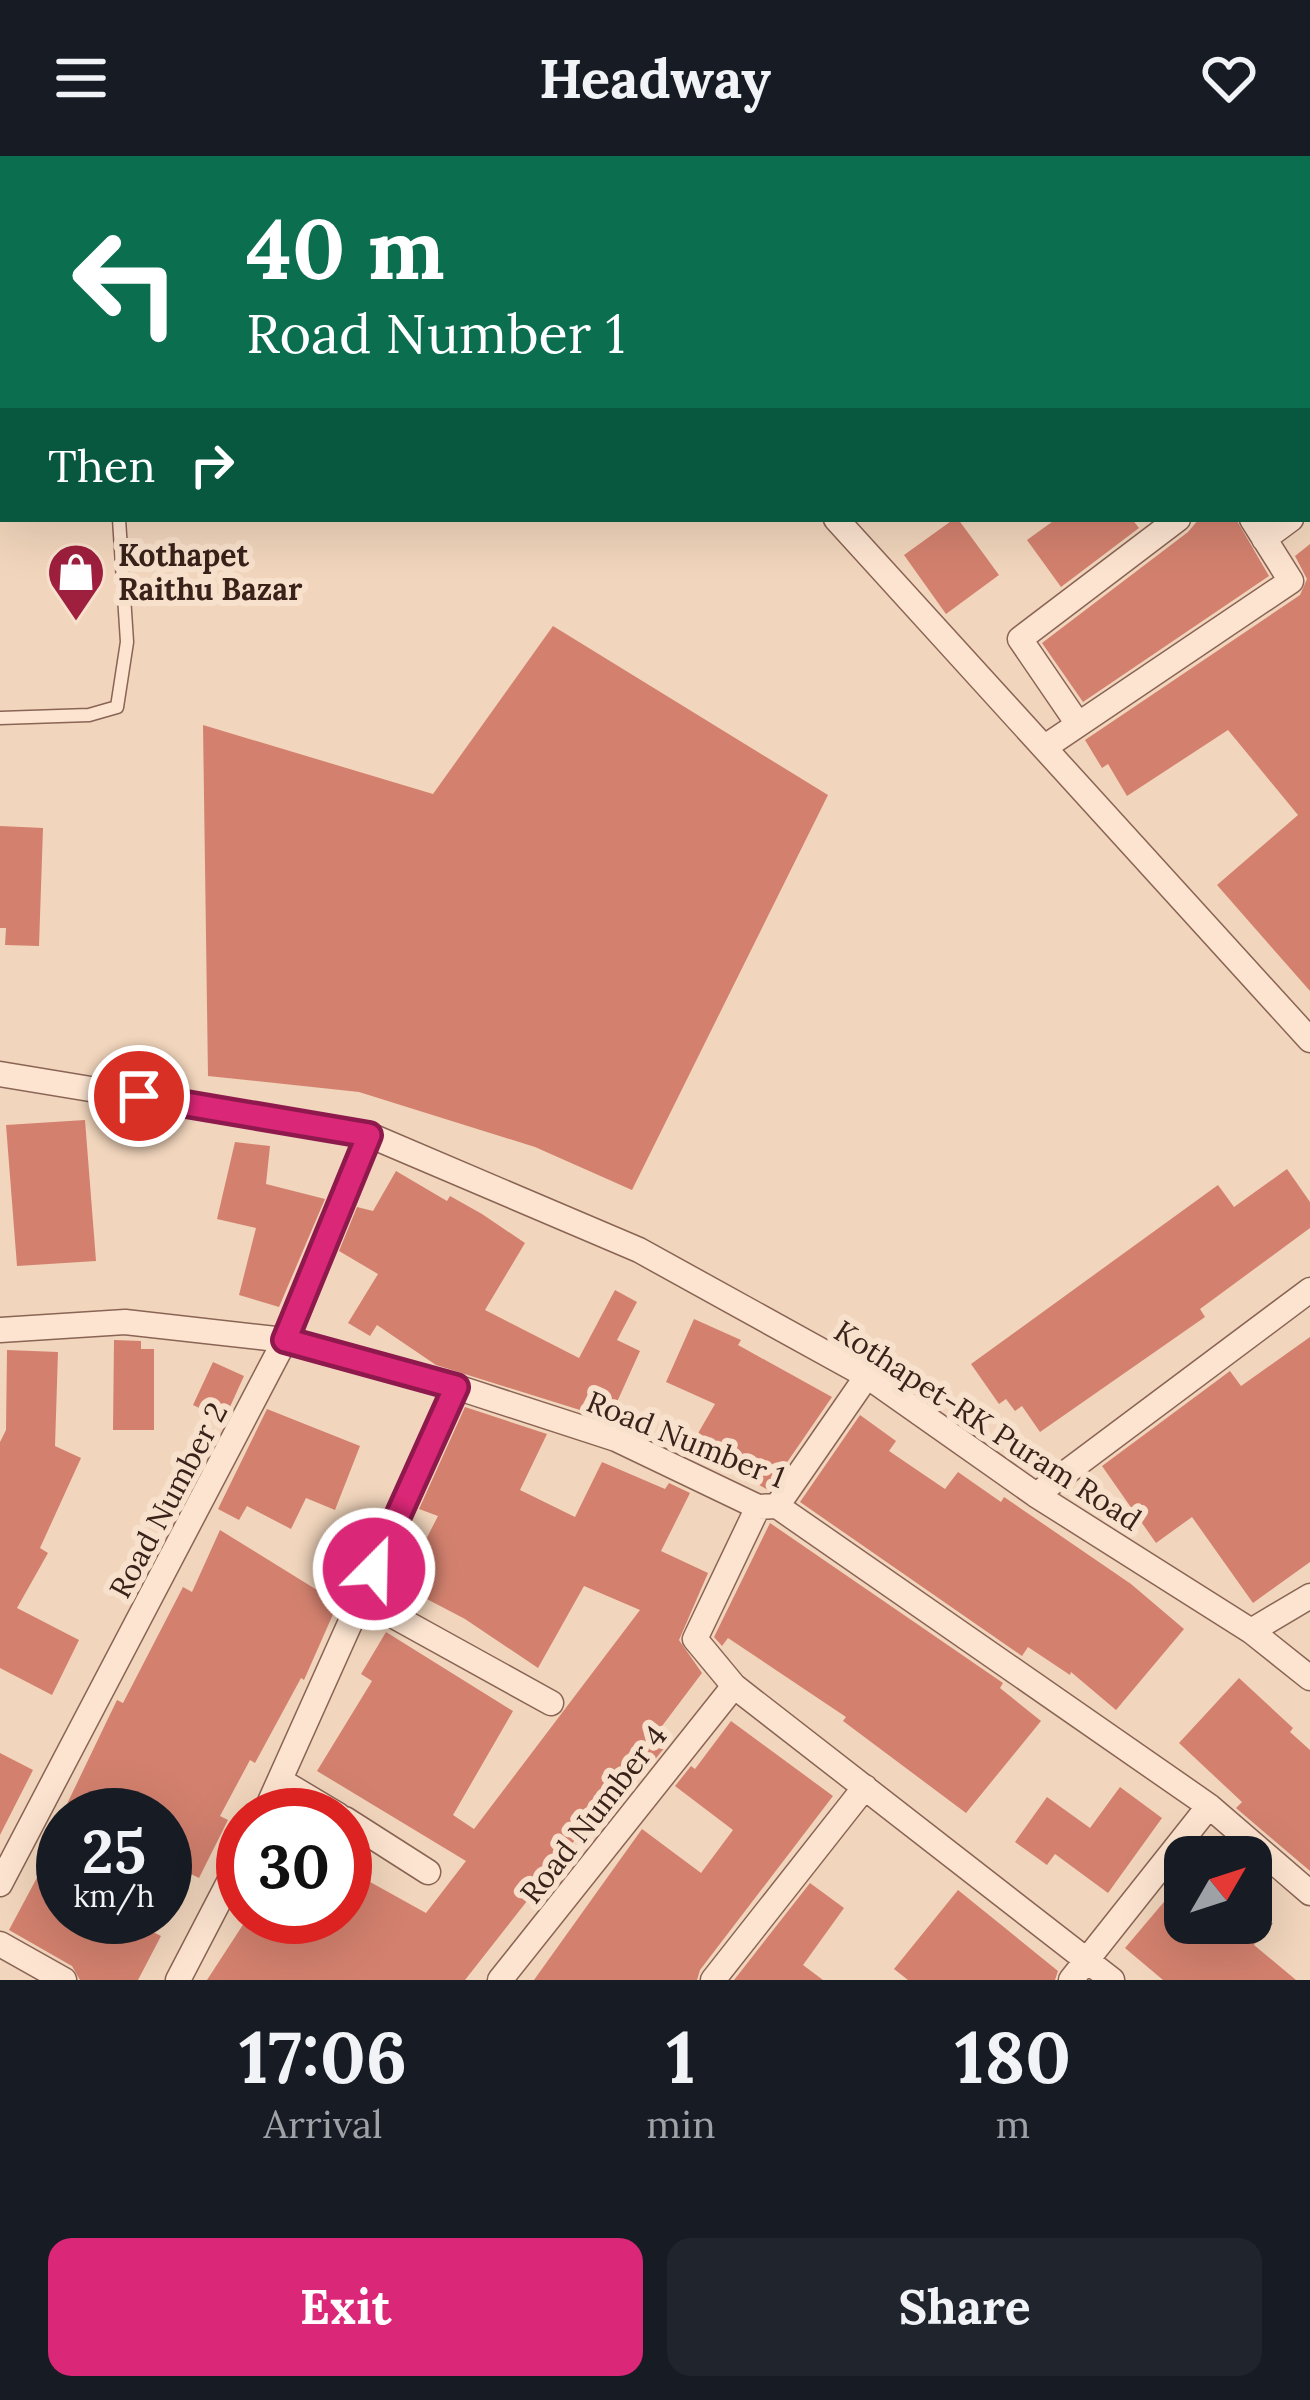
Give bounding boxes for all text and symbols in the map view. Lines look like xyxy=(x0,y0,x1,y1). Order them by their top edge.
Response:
text: Headway xyxy=(539,44,771,113)
icon: menu xyxy=(48,45,114,111)
icon: heart xyxy=(1196,45,1262,111)
text: 40 m xyxy=(246,194,445,302)
icon: left xyxy=(48,204,204,360)
text: Road Number 1 xyxy=(246,299,625,368)
icon: right xyxy=(179,432,245,498)
text: Then xyxy=(48,437,155,494)
place label: Kothapet Raithu Bazar xyxy=(118,536,303,608)
shop icon: Kothapet Raithu Bazar xyxy=(45,541,107,623)
pin xyxy=(88,1045,190,1147)
icon: arrive xyxy=(106,1063,172,1129)
street label: Kothapet-RK Puram Road xyxy=(827,1311,1149,1539)
street label: Road Number 1 xyxy=(581,1382,791,1496)
street label: Road Number 2 xyxy=(101,1396,235,1604)
position arrow xyxy=(311,1506,437,1632)
street label: Road Number 4 xyxy=(512,1717,674,1911)
speed limit sign: 30 xyxy=(216,1788,372,1944)
text: 25 xyxy=(82,1813,146,1889)
north arrow xyxy=(1164,1836,1272,1944)
map controls xyxy=(1164,1836,1272,1944)
text: km/h xyxy=(73,1877,155,1915)
text: 17:06 xyxy=(239,2011,407,2103)
text: 1 xyxy=(666,2011,696,2103)
text: 180 xyxy=(955,2011,1071,2103)
text: Arrival xyxy=(264,2099,383,2149)
text: min xyxy=(646,2099,716,2149)
text: m xyxy=(995,2099,1030,2149)
button: Exit xyxy=(48,2238,643,2376)
button: Share xyxy=(667,2238,1262,2376)

